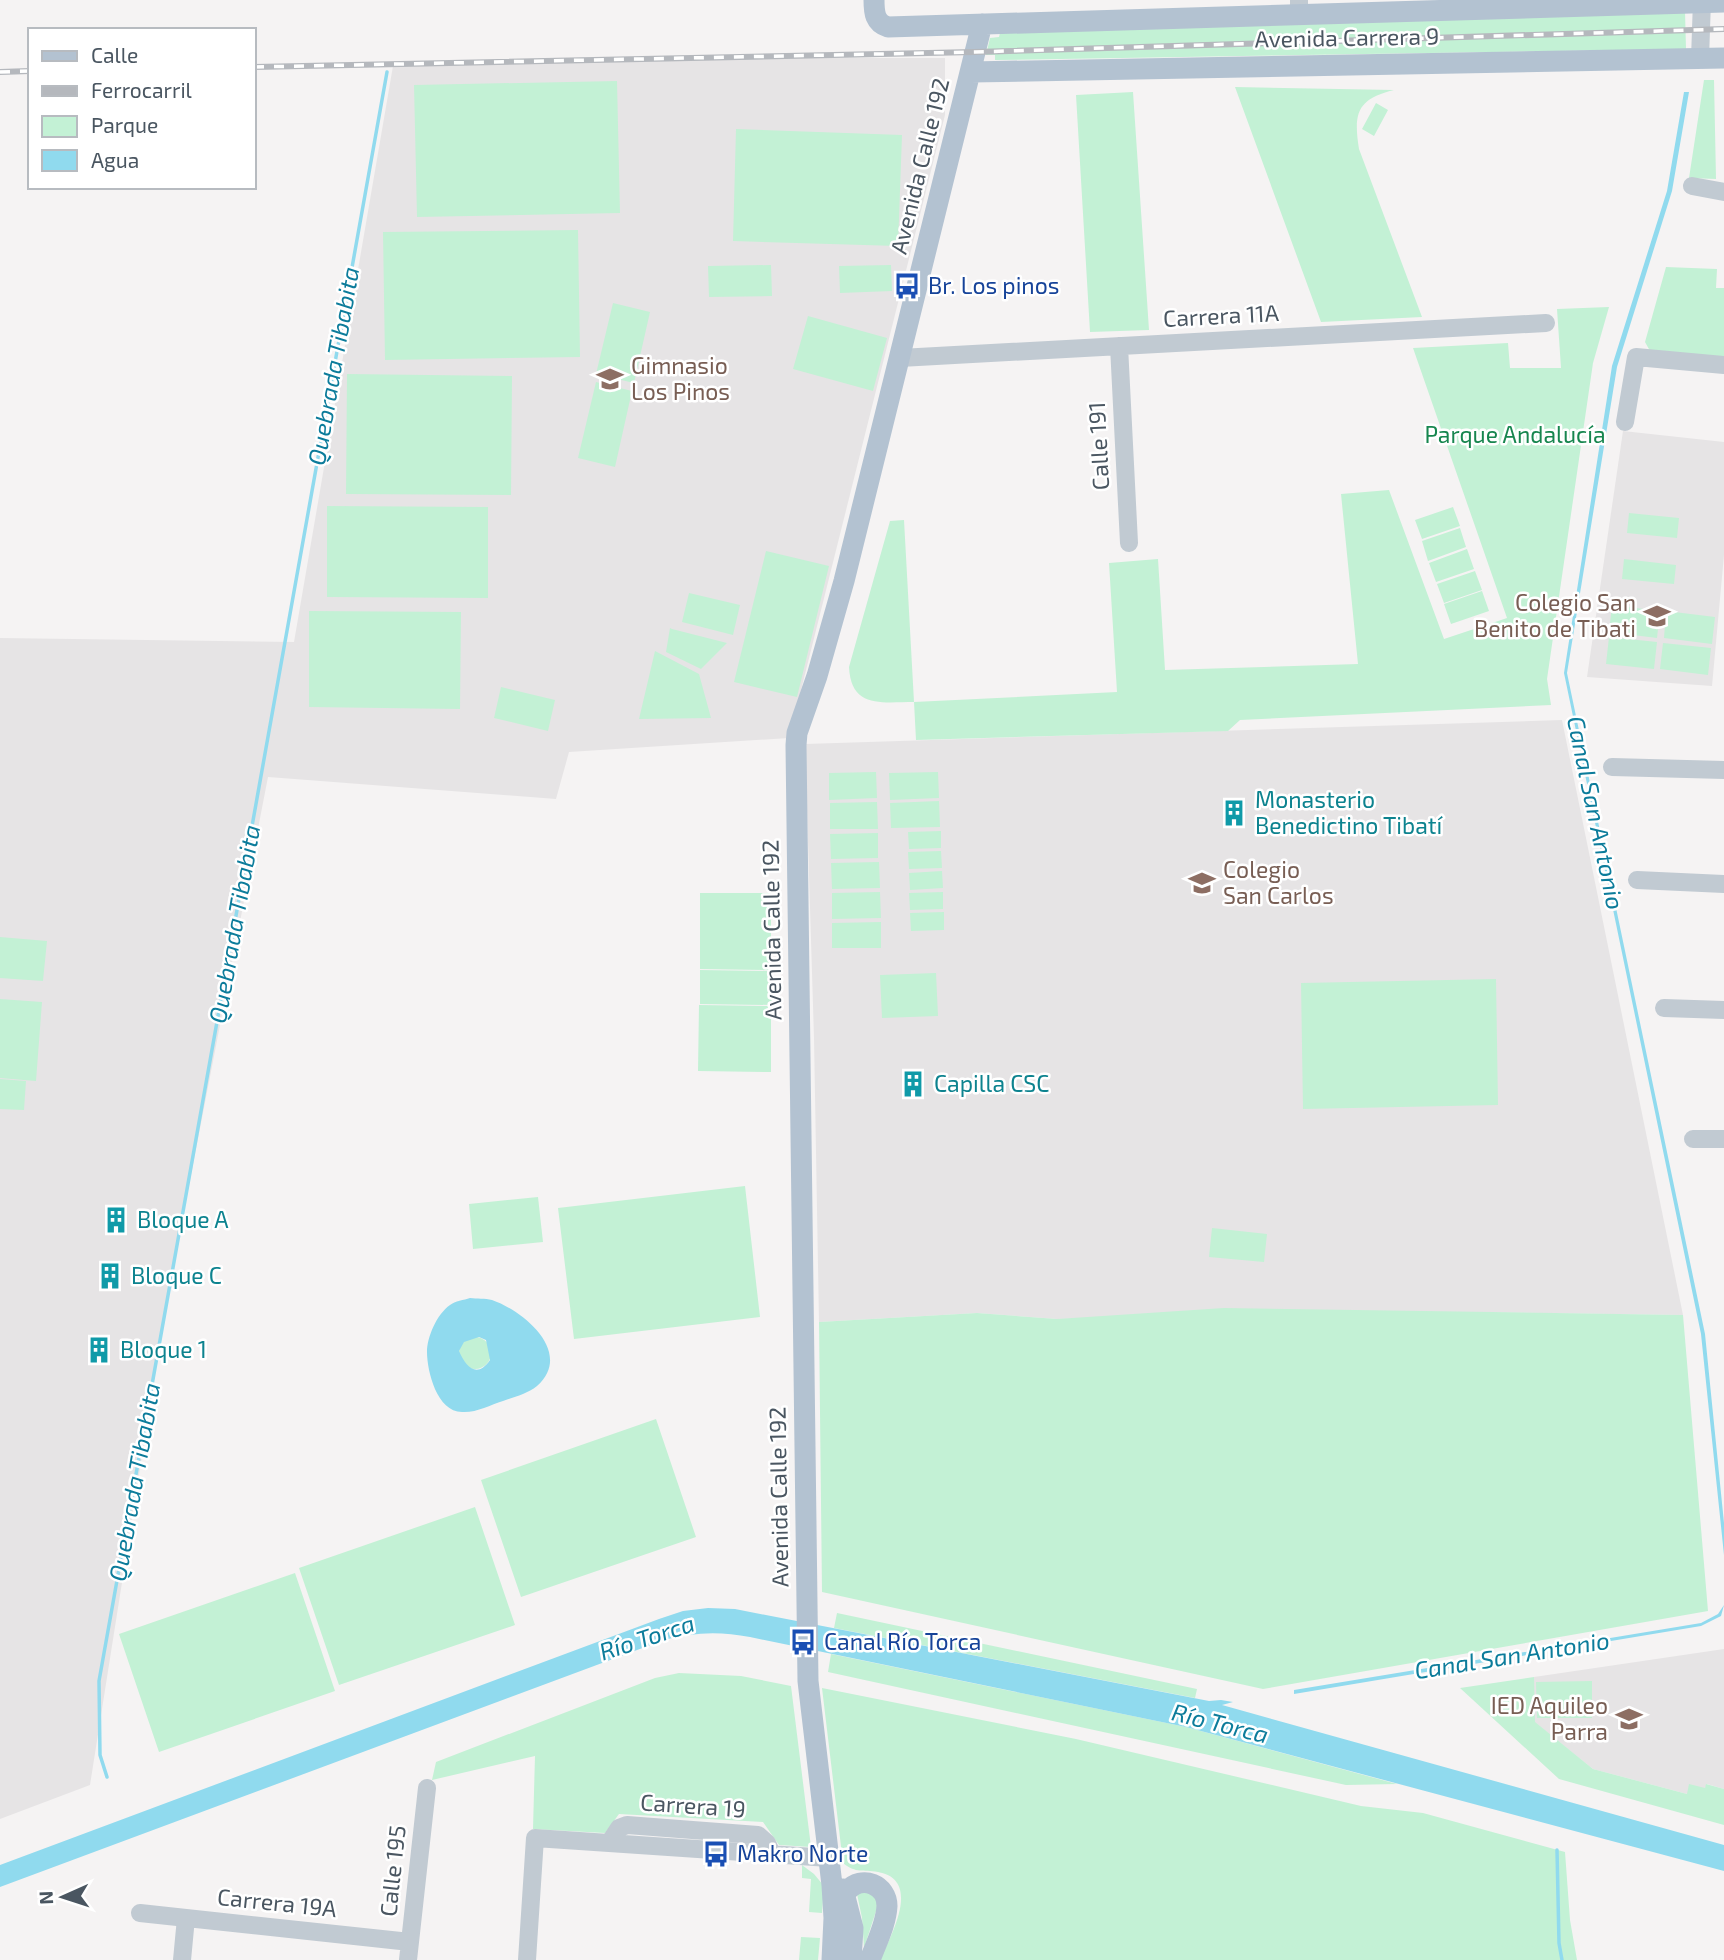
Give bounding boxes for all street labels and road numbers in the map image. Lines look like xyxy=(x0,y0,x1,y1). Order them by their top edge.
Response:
street label: Avenida Carrera 9 xyxy=(1254,21,1440,53)
street label: Avenida Calle 192 xyxy=(884,75,954,257)
street label: Carrera 11A xyxy=(1162,298,1280,332)
street label: Calle 191 xyxy=(1082,401,1114,491)
street label: Avenida Calle 192 xyxy=(755,840,787,1020)
street label: Avenida Calle 192 xyxy=(762,1407,794,1587)
street label: Carrera 19 xyxy=(639,1787,747,1823)
street label: Calle 195 xyxy=(373,1824,411,1918)
street label: Carrera 19A xyxy=(216,1882,339,1922)

